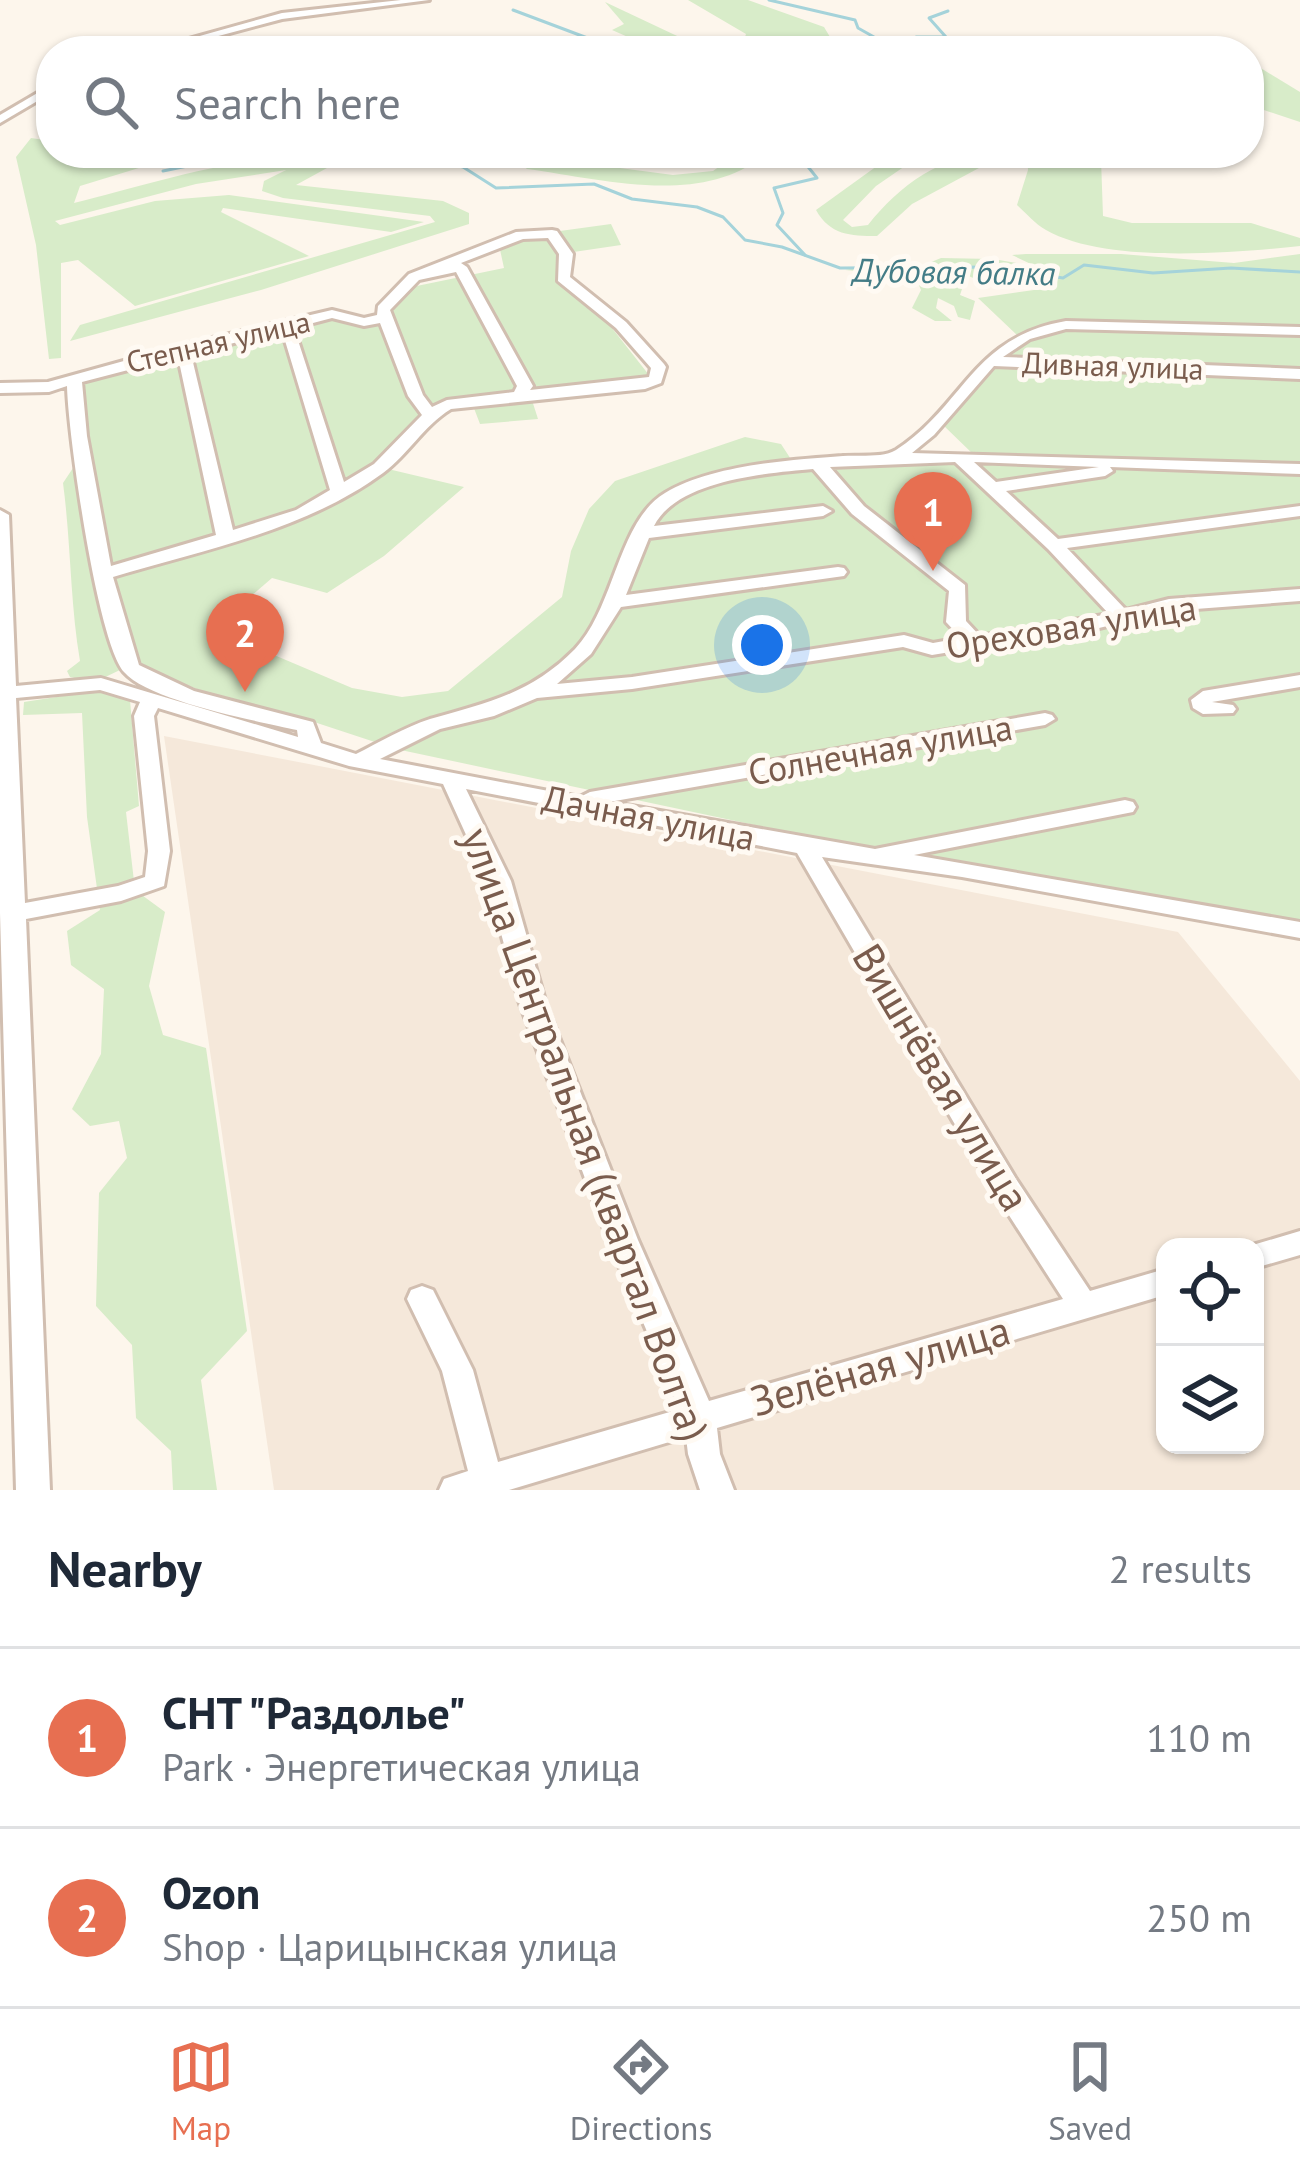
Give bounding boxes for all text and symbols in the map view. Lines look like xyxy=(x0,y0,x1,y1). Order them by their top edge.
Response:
search box xyxy=(36,36,1264,168)
icon: search xyxy=(78,69,144,135)
text: Search here xyxy=(174,73,401,131)
water label: Дубовая балка xyxy=(849,248,1056,294)
street label: Степная улица xyxy=(122,301,314,381)
street label: Дивная улица xyxy=(1022,342,1204,388)
pin: 1 xyxy=(894,472,972,571)
street label: Ореховая улица xyxy=(942,583,1200,669)
pin: 2 xyxy=(206,593,284,692)
your location xyxy=(732,615,792,675)
street label: Солнечная улица xyxy=(744,703,1016,795)
street label: Дачная улица xyxy=(539,773,759,861)
street label: улица Центральная (квартал Волта) xyxy=(449,820,723,1448)
street label: Вишнёвая улица xyxy=(841,933,1043,1221)
map controls xyxy=(1156,1238,1264,1454)
button: locate xyxy=(1156,1238,1264,1346)
street label: Зелёная улица xyxy=(744,1302,1016,1428)
button: layers xyxy=(1156,1346,1264,1454)
text: Nearby xyxy=(48,1535,202,1601)
text: 2 results xyxy=(1109,1543,1252,1594)
text: СНТ "Раздолье" xyxy=(162,1683,466,1741)
text: 1 xyxy=(76,1712,98,1763)
text: 110 m xyxy=(1146,1712,1252,1763)
text: Park · Энергетическая улица xyxy=(162,1741,641,1792)
text: Ozon xyxy=(162,1863,260,1921)
text: 2 xyxy=(76,1892,98,1943)
text: 250 m xyxy=(1146,1892,1252,1943)
text: Shop · Царицынская улица xyxy=(162,1921,618,1972)
tab: Map xyxy=(168,2034,234,2149)
tab: Directions xyxy=(570,2034,712,2149)
tab: Saved xyxy=(1048,2034,1132,2149)

